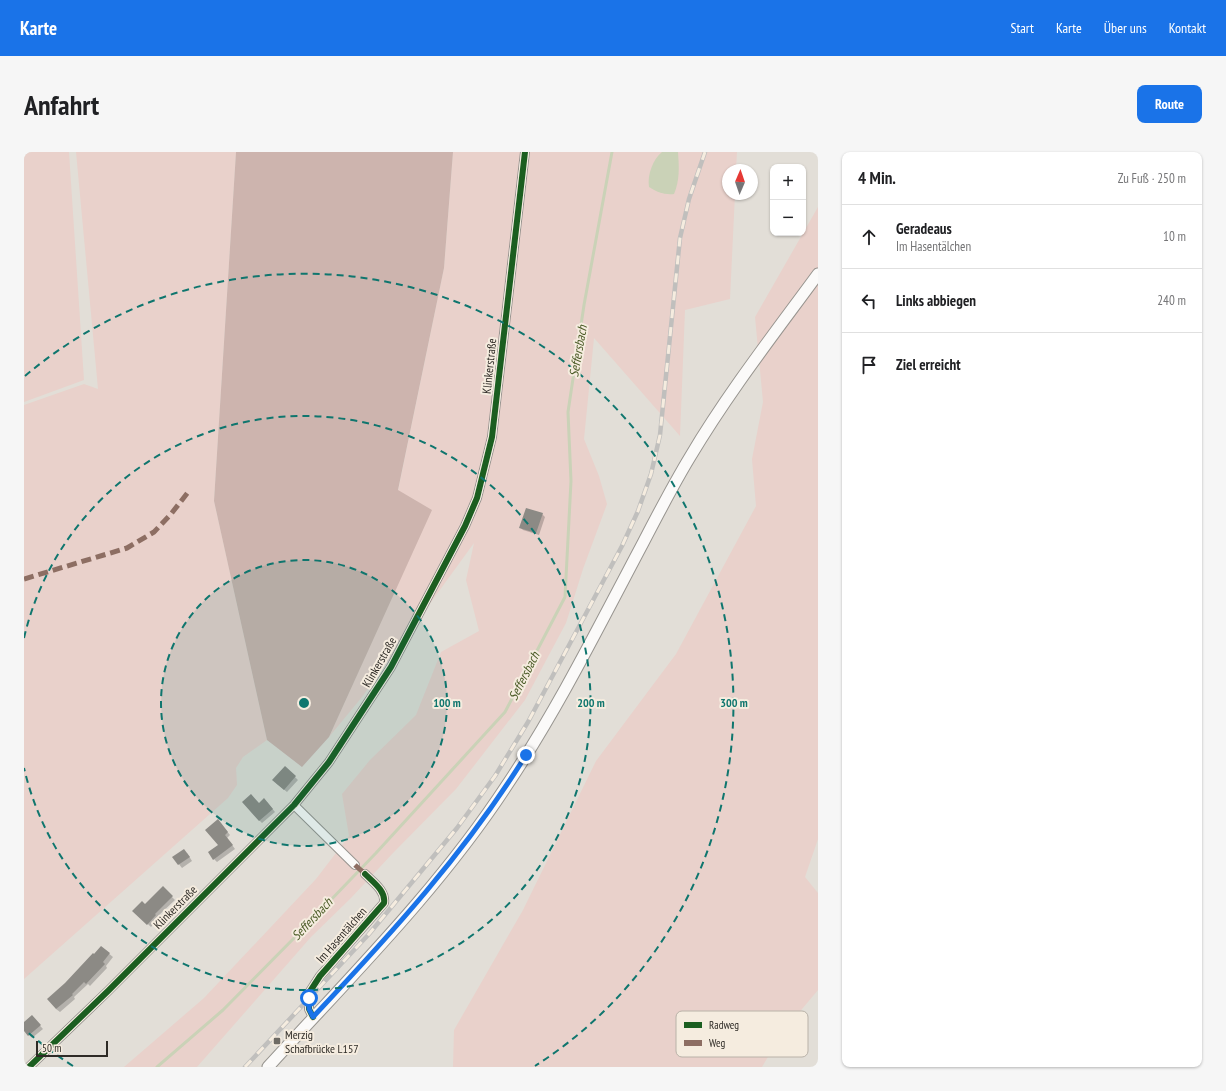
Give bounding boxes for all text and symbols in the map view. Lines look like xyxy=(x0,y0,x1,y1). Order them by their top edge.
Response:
text: Karte xyxy=(20,16,57,40)
text: Start xyxy=(1010,19,1034,37)
text: Karte xyxy=(1056,19,1082,37)
text: Über uns xyxy=(1104,19,1147,37)
text: Kontakt xyxy=(1169,19,1206,37)
button: Route xyxy=(1137,85,1202,123)
text: Anfahrt xyxy=(24,86,99,123)
north arrow xyxy=(722,164,758,200)
map controls xyxy=(770,164,806,236)
button: + xyxy=(770,164,806,200)
text: 4 Min. xyxy=(858,167,896,189)
text: Zu Fuß · 250 m xyxy=(1118,170,1186,187)
button: − xyxy=(770,200,806,236)
text: Geradeaus xyxy=(896,219,952,238)
icon: ahead xyxy=(858,226,880,248)
text: 10 m xyxy=(1163,228,1186,245)
text: Im Hasentälchen xyxy=(896,238,971,255)
icon: left xyxy=(858,290,880,312)
text: Links abbiegen xyxy=(896,291,976,310)
text: 240 m xyxy=(1157,292,1186,309)
water label: Seffersbach xyxy=(565,323,591,378)
street label: Klinkerstraße xyxy=(479,338,499,394)
icon: arrive xyxy=(858,354,880,376)
text: Ziel erreicht xyxy=(896,355,961,374)
street label: Klinkerstraße xyxy=(359,634,399,690)
water label: Seffersbach xyxy=(505,648,544,703)
text: 100 m xyxy=(433,695,461,710)
text: 200 m xyxy=(577,695,605,710)
text: 300 m xyxy=(720,695,748,710)
centre of rings xyxy=(297,696,311,710)
route end xyxy=(517,746,535,764)
street label: Klinkerstraße xyxy=(150,882,200,932)
water label: Seffersbach xyxy=(288,893,337,944)
street label: Im Hasentälchen xyxy=(313,904,369,966)
route start xyxy=(300,989,318,1007)
legend xyxy=(676,1011,808,1057)
text: Radweg xyxy=(709,1018,739,1032)
place label: Merzig Schafbrücke L157 xyxy=(285,1027,359,1056)
marker: Merzig Schafbrücke L157 xyxy=(272,1036,282,1046)
text: Weg xyxy=(709,1036,725,1050)
scale bar xyxy=(36,1039,108,1058)
text: 50 m xyxy=(42,1041,61,1055)

